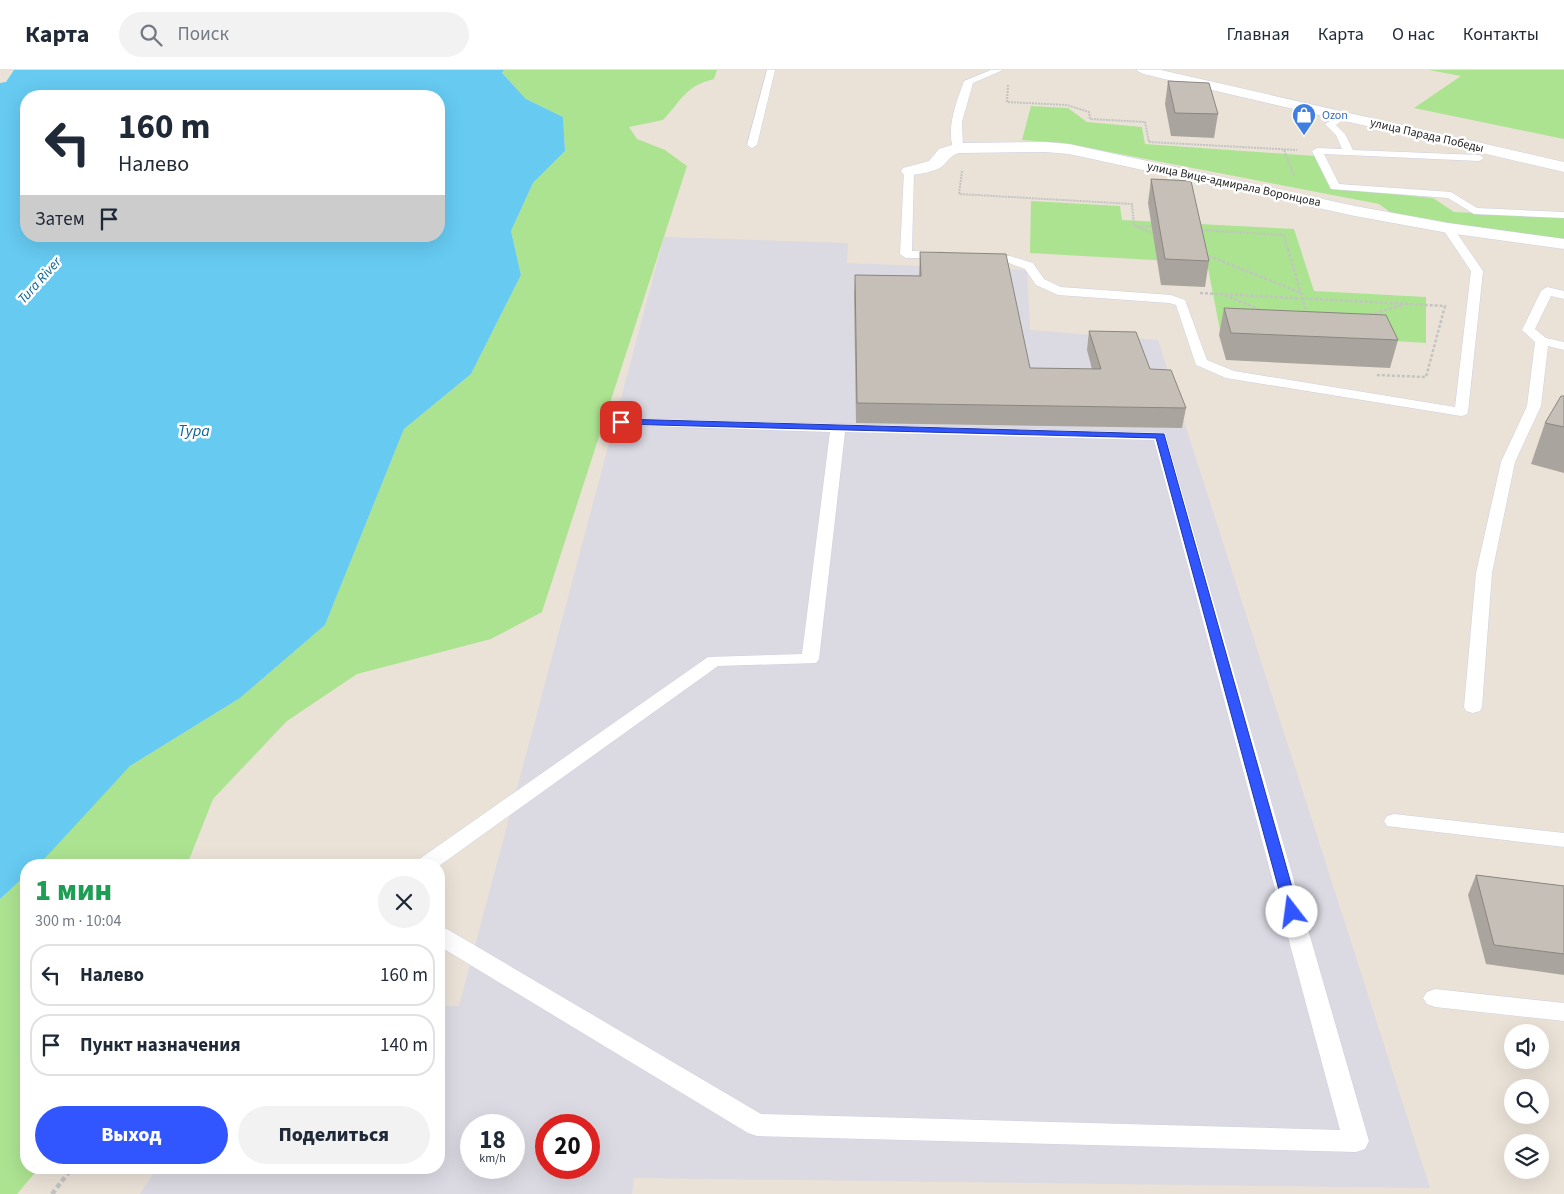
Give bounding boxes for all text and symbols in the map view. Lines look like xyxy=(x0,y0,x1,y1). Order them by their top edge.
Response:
search box xyxy=(119,12,469,57)
text: Карта xyxy=(25,17,89,52)
icon: search xyxy=(137,21,165,49)
text: Поиск xyxy=(177,21,229,48)
text: Главная xyxy=(1227,22,1290,47)
text: Карта xyxy=(1318,22,1364,47)
text: О нас xyxy=(1392,22,1435,47)
text: Контакты xyxy=(1463,22,1539,47)
text: 160 m xyxy=(118,102,210,152)
shop icon: Ozon xyxy=(1291,102,1317,136)
place label: Ozon xyxy=(1322,107,1348,124)
icon: left xyxy=(35,110,100,175)
street label: улица Парада Победы xyxy=(1368,114,1485,157)
text: Налево xyxy=(118,148,189,180)
street label: улица Вице-адмирала Воронцова xyxy=(1145,158,1322,211)
icon: arrive xyxy=(95,205,123,233)
text: Затем xyxy=(35,206,85,233)
water label: Tura River xyxy=(13,252,67,308)
pin xyxy=(600,401,642,443)
icon: arrive xyxy=(607,408,635,436)
water label: Тура xyxy=(178,420,210,442)
text: 1 мин xyxy=(35,869,112,912)
button: close xyxy=(378,876,430,928)
position arrow xyxy=(1265,885,1317,937)
text: 300 m · 10:04 xyxy=(35,910,122,932)
icon: left xyxy=(37,961,65,989)
text: Налево xyxy=(80,962,144,989)
text: 160 m xyxy=(380,962,428,989)
map controls xyxy=(1504,1024,1549,1179)
button: sound xyxy=(1504,1024,1549,1069)
icon: arrive xyxy=(37,1031,65,1059)
text: Пункт назначения xyxy=(80,1032,241,1059)
text: 140 m xyxy=(380,1032,428,1059)
button: search xyxy=(1504,1079,1549,1124)
button: Выход xyxy=(35,1106,228,1164)
button: Поделиться xyxy=(238,1106,430,1164)
speed limit sign: 20 xyxy=(535,1114,600,1179)
text: 18 xyxy=(479,1122,506,1158)
button: layers xyxy=(1504,1134,1549,1179)
text: km/h xyxy=(479,1150,506,1167)

